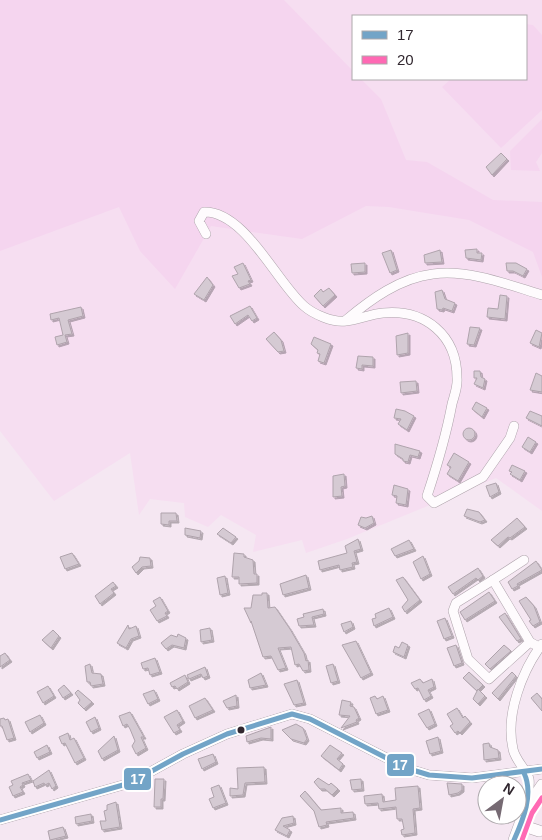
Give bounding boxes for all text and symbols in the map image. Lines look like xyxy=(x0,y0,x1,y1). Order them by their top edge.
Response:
legend xyxy=(352,15,527,80)
text: 17 xyxy=(397,26,414,43)
text: 20 xyxy=(397,51,414,68)
unlabelled marker xyxy=(236,725,246,735)
line badge: 17 xyxy=(386,753,415,777)
text: 17 xyxy=(392,757,408,773)
line badge: 17 xyxy=(123,767,152,791)
text: 17 xyxy=(130,771,146,787)
north arrow xyxy=(477,775,527,825)
text: N xyxy=(500,780,517,798)

